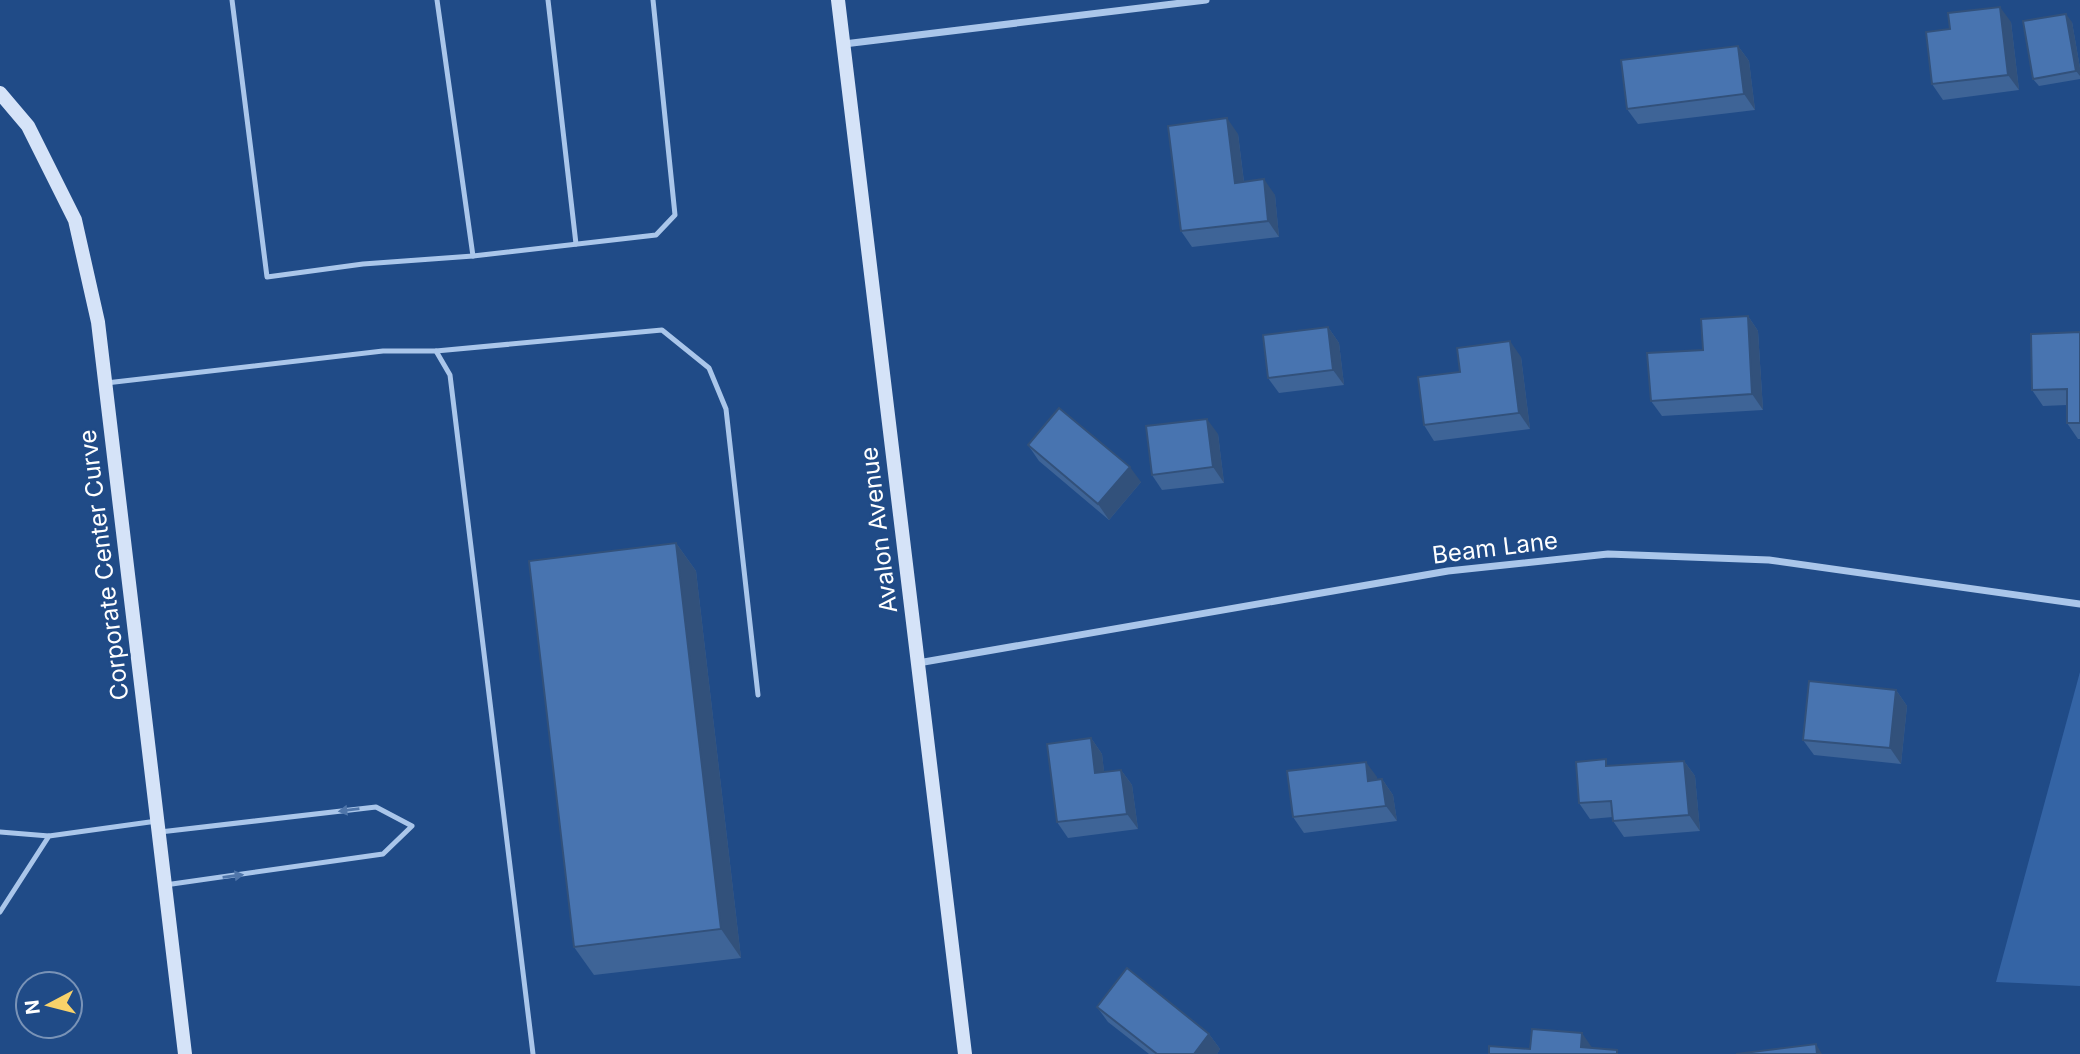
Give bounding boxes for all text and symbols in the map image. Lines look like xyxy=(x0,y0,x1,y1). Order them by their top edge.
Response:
street label: Corporate Center Curve xyxy=(73,428,135,702)
street label: Avalon Avenue xyxy=(854,445,903,615)
street label: Beam Lane xyxy=(1430,525,1559,570)
one-way arrow xyxy=(338,805,360,816)
one-way arrow xyxy=(222,870,244,881)
north arrow xyxy=(14,970,84,1040)
text: N xyxy=(20,998,45,1016)

